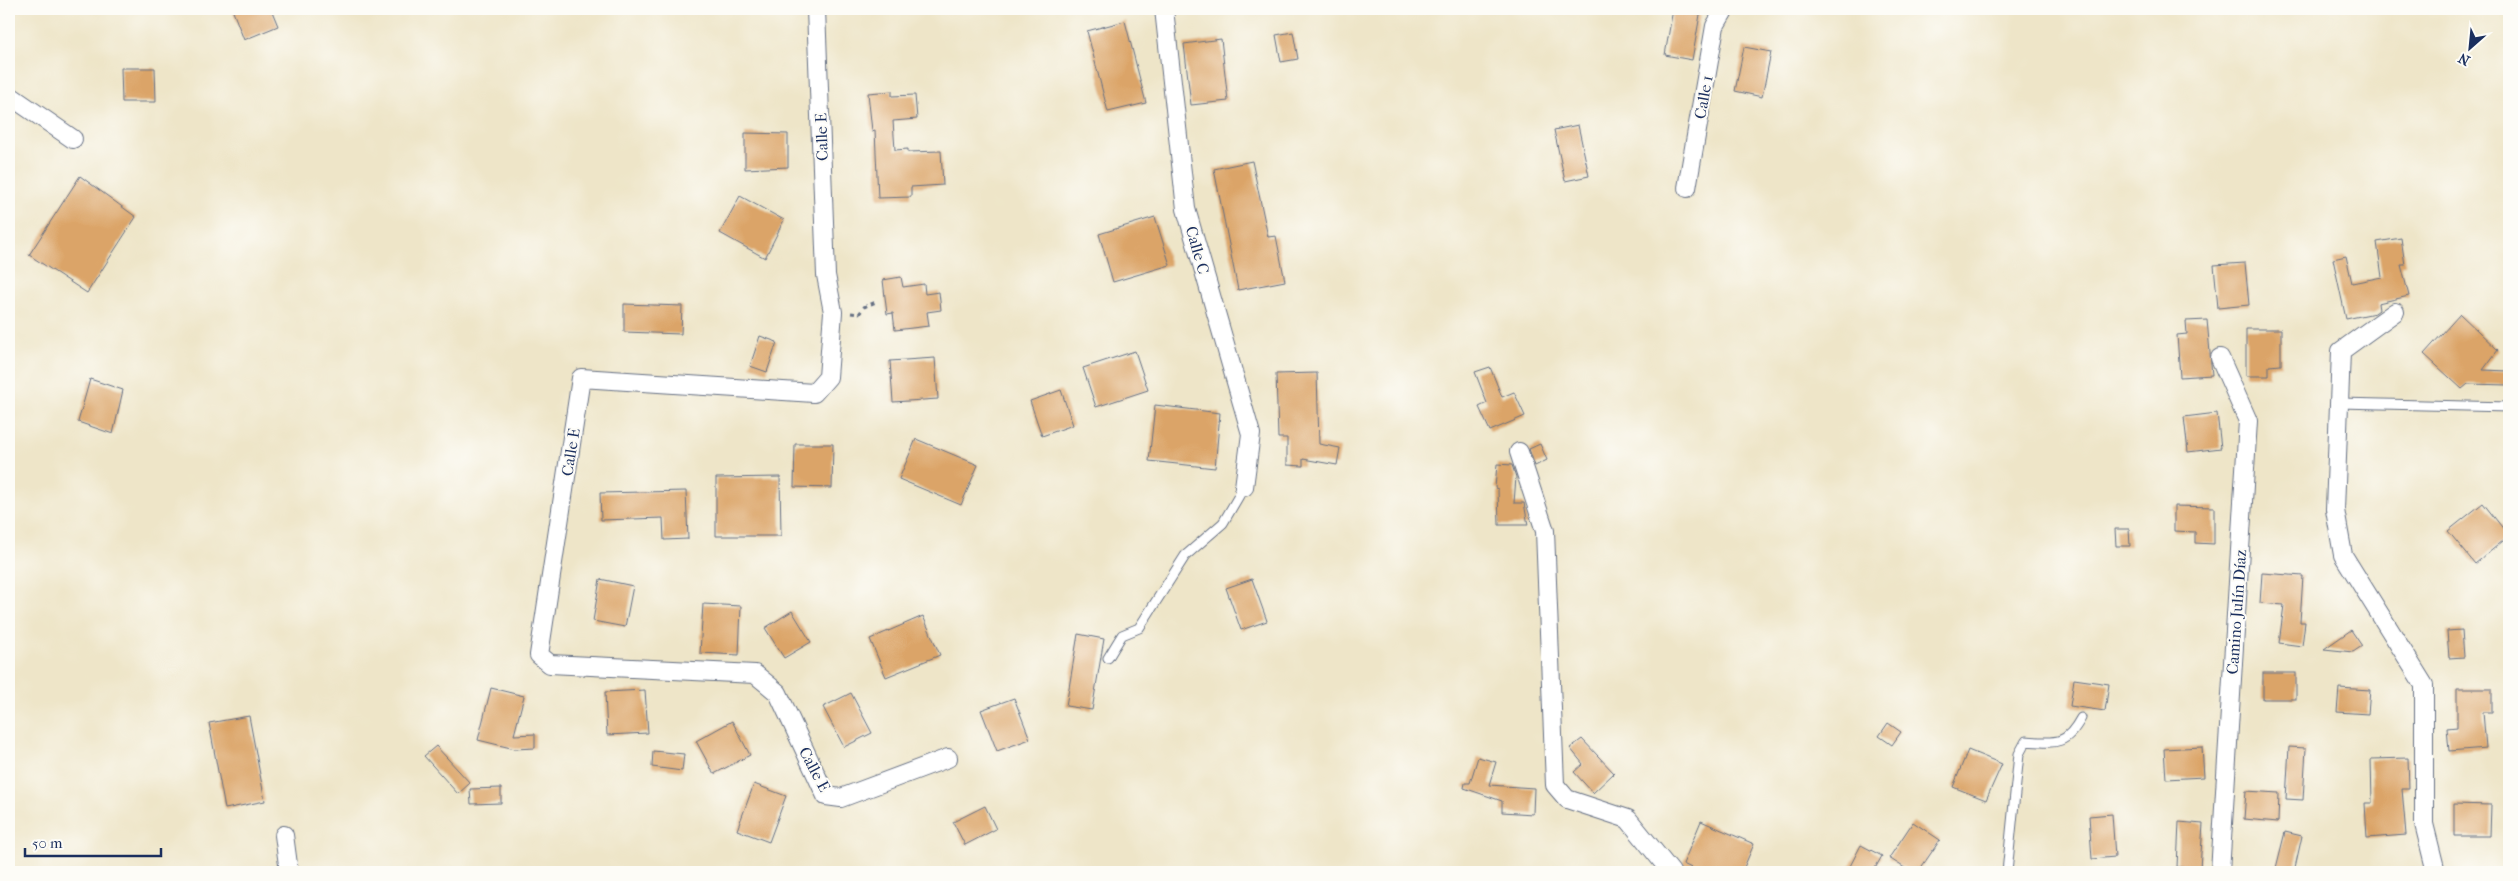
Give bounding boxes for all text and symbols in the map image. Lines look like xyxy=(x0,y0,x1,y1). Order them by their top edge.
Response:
north arrow xyxy=(2446,22,2496,72)
text: N xyxy=(2455,49,2473,69)
street label: Calle 1 xyxy=(1690,74,1717,120)
street label: Calle E xyxy=(811,112,832,161)
street label: Calle C xyxy=(1182,224,1213,276)
street label: Calle E xyxy=(557,427,584,477)
street label: Camino Julín Díaz xyxy=(2223,549,2250,675)
street label: Calle E xyxy=(795,744,834,795)
scale bar xyxy=(25,826,161,858)
text: 50 m xyxy=(32,834,63,852)

